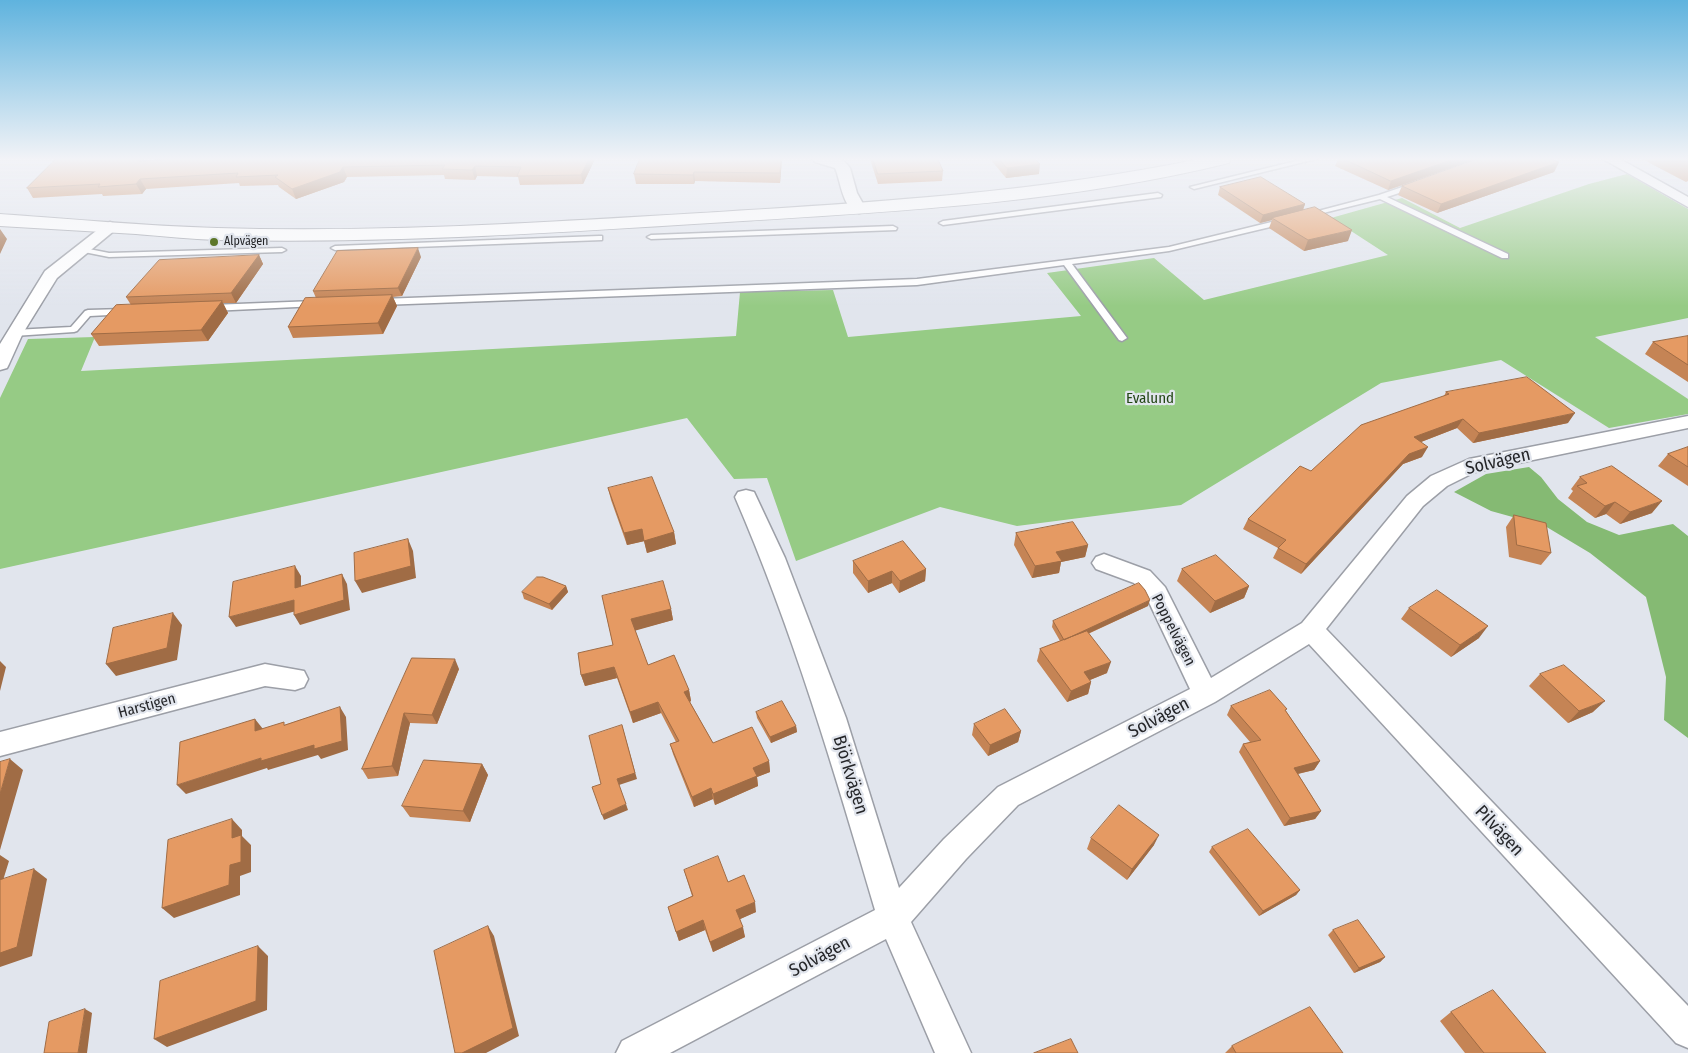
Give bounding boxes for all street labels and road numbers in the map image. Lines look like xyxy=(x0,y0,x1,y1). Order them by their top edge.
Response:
street label: Solvägen xyxy=(1463,444,1533,480)
street label: Poppelvägen xyxy=(1147,591,1199,669)
street label: Harstigen xyxy=(116,690,178,722)
street label: Solvägen xyxy=(1125,693,1193,743)
street label: Björkvägen xyxy=(828,733,872,817)
street label: Pilvägen xyxy=(1470,801,1528,861)
street label: Solvägen xyxy=(786,932,854,982)

